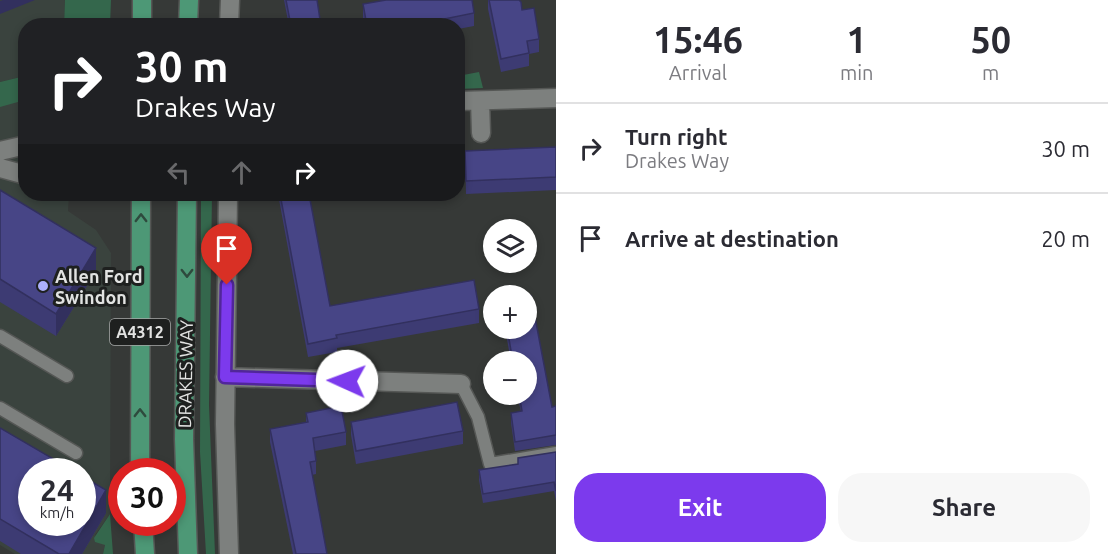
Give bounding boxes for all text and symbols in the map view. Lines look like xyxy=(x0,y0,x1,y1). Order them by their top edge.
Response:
text: 15:46 xyxy=(653,19,743,60)
text: 1 xyxy=(847,19,867,60)
text: 50 xyxy=(970,19,1011,60)
icon: right xyxy=(36,42,114,120)
text: 30 m xyxy=(135,43,229,90)
text: Arrival xyxy=(669,61,727,84)
text: min xyxy=(840,61,874,84)
text: m xyxy=(982,61,999,84)
text: Drakes Way xyxy=(135,92,275,122)
text: Turn right xyxy=(625,124,727,149)
icon: right xyxy=(574,132,607,165)
text: 30 m xyxy=(1041,136,1090,161)
text: Drakes Way xyxy=(625,149,729,172)
icon: left xyxy=(162,156,195,189)
icon: ahead xyxy=(225,156,258,189)
icon: right xyxy=(288,156,321,189)
one-way arrow xyxy=(135,213,147,222)
map controls xyxy=(483,219,537,405)
button: layers xyxy=(483,219,537,273)
icon: arrive xyxy=(574,222,607,255)
pin xyxy=(201,223,252,285)
text: Arrive at destination xyxy=(625,226,839,251)
text: 20 m xyxy=(1041,226,1090,251)
icon: arrive xyxy=(210,232,243,265)
place label: Allen Ford Swindon xyxy=(55,266,143,307)
one-way arrow xyxy=(181,268,193,277)
marker: Allen Ford Swindon xyxy=(36,279,50,293)
button: + xyxy=(483,285,537,339)
road number: A4312 xyxy=(110,319,170,345)
street label: DRAKES WAY xyxy=(174,319,196,428)
position arrow xyxy=(315,349,379,413)
button: − xyxy=(483,351,537,405)
one-way arrow xyxy=(134,408,146,417)
speed limit sign: 30 xyxy=(108,458,186,536)
text: 24 xyxy=(40,473,74,507)
button: Exit xyxy=(574,473,826,542)
button: Share xyxy=(838,473,1090,542)
text: km/h xyxy=(40,504,74,521)

